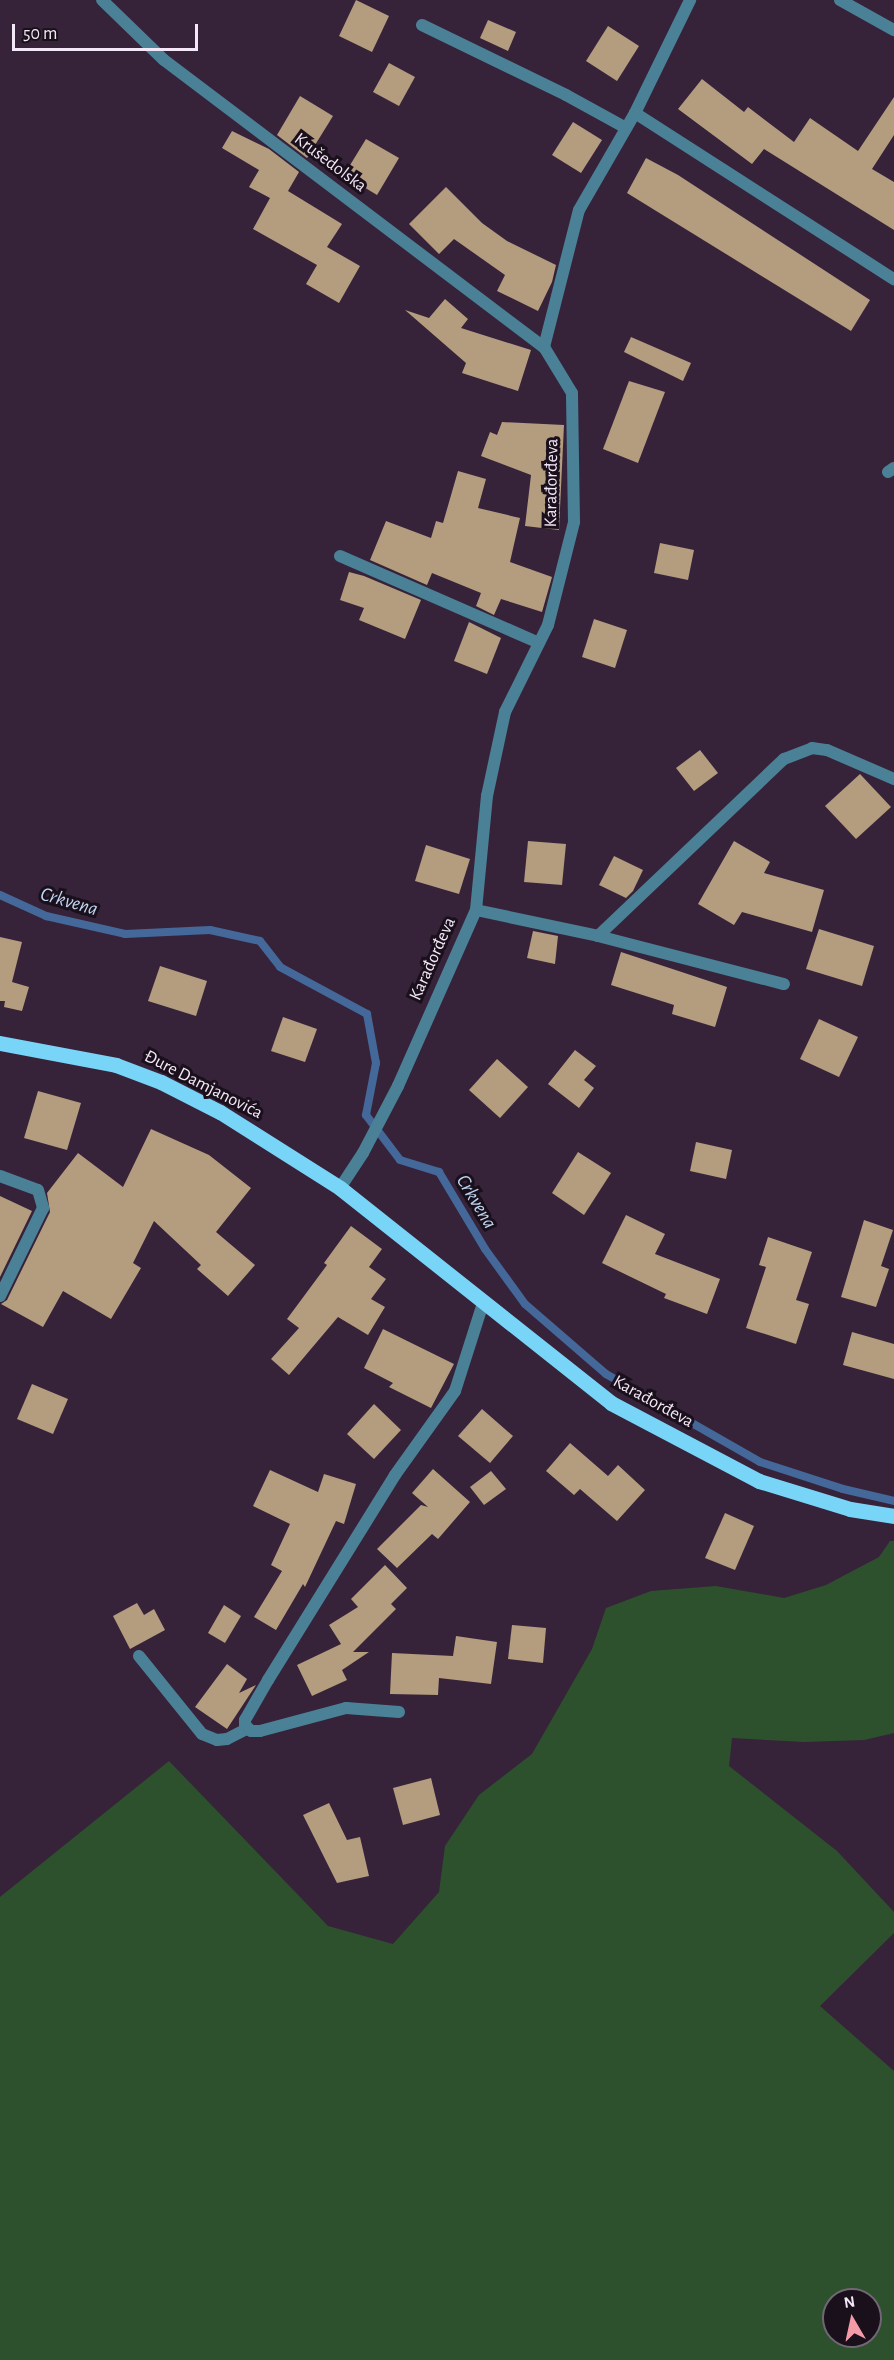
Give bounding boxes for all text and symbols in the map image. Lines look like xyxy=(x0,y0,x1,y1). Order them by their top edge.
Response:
scale bar xyxy=(15,12,201,50)
text: 50 m xyxy=(23,25,57,43)
street label: Krušedolska xyxy=(290,129,370,197)
street label: Karađorđeva xyxy=(540,438,564,528)
water label: Crkvena xyxy=(37,882,101,922)
street label: Karađorđeva xyxy=(405,914,461,1004)
street label: Đure Damjanovića xyxy=(140,1046,266,1124)
water label: Crkvena xyxy=(451,1171,501,1233)
street label: Karađorđeva xyxy=(609,1371,697,1433)
north arrow xyxy=(822,2288,882,2348)
text: N xyxy=(843,2293,856,2311)

